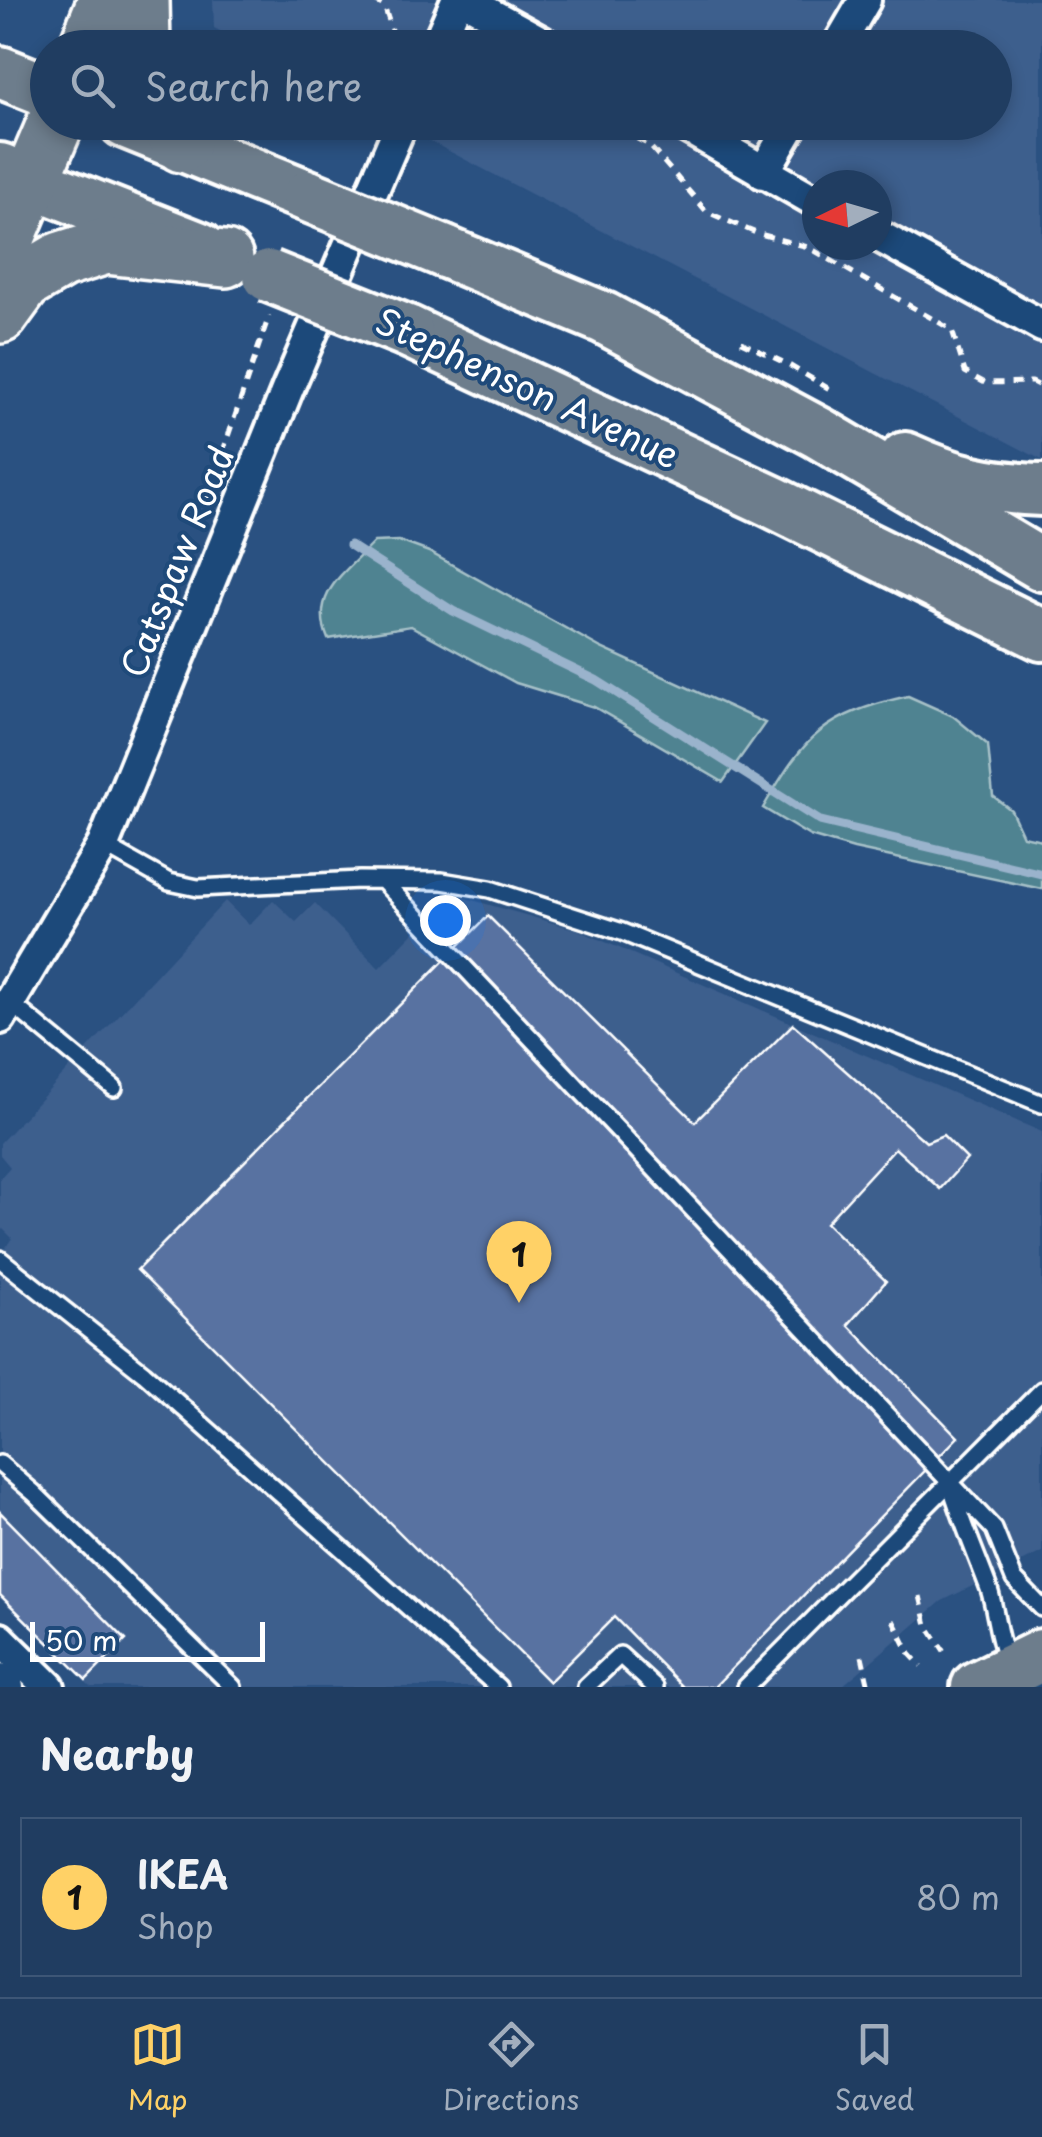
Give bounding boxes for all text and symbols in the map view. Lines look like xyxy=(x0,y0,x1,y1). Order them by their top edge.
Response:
search box xyxy=(30,30,1012,140)
text: Search here xyxy=(145,57,362,114)
icon: search xyxy=(65,58,120,113)
north arrow xyxy=(802,170,892,260)
street label: Stephenson Avenue xyxy=(368,293,688,480)
street label: Catspaw Road xyxy=(105,437,246,685)
your location xyxy=(420,895,471,946)
pin: 1 xyxy=(486,1220,552,1303)
scale bar xyxy=(30,1617,265,1662)
text: 50 m xyxy=(45,1618,118,1661)
text: Nearby xyxy=(40,1721,194,1784)
text: IKEA xyxy=(137,1845,229,1902)
text: 1 xyxy=(67,1873,82,1921)
text: 80 m xyxy=(916,1873,1000,1921)
text: Shop xyxy=(137,1902,214,1950)
tab: Map xyxy=(128,2017,188,2120)
tab: Directions xyxy=(443,2017,579,2120)
tab: Saved xyxy=(835,2017,914,2120)

